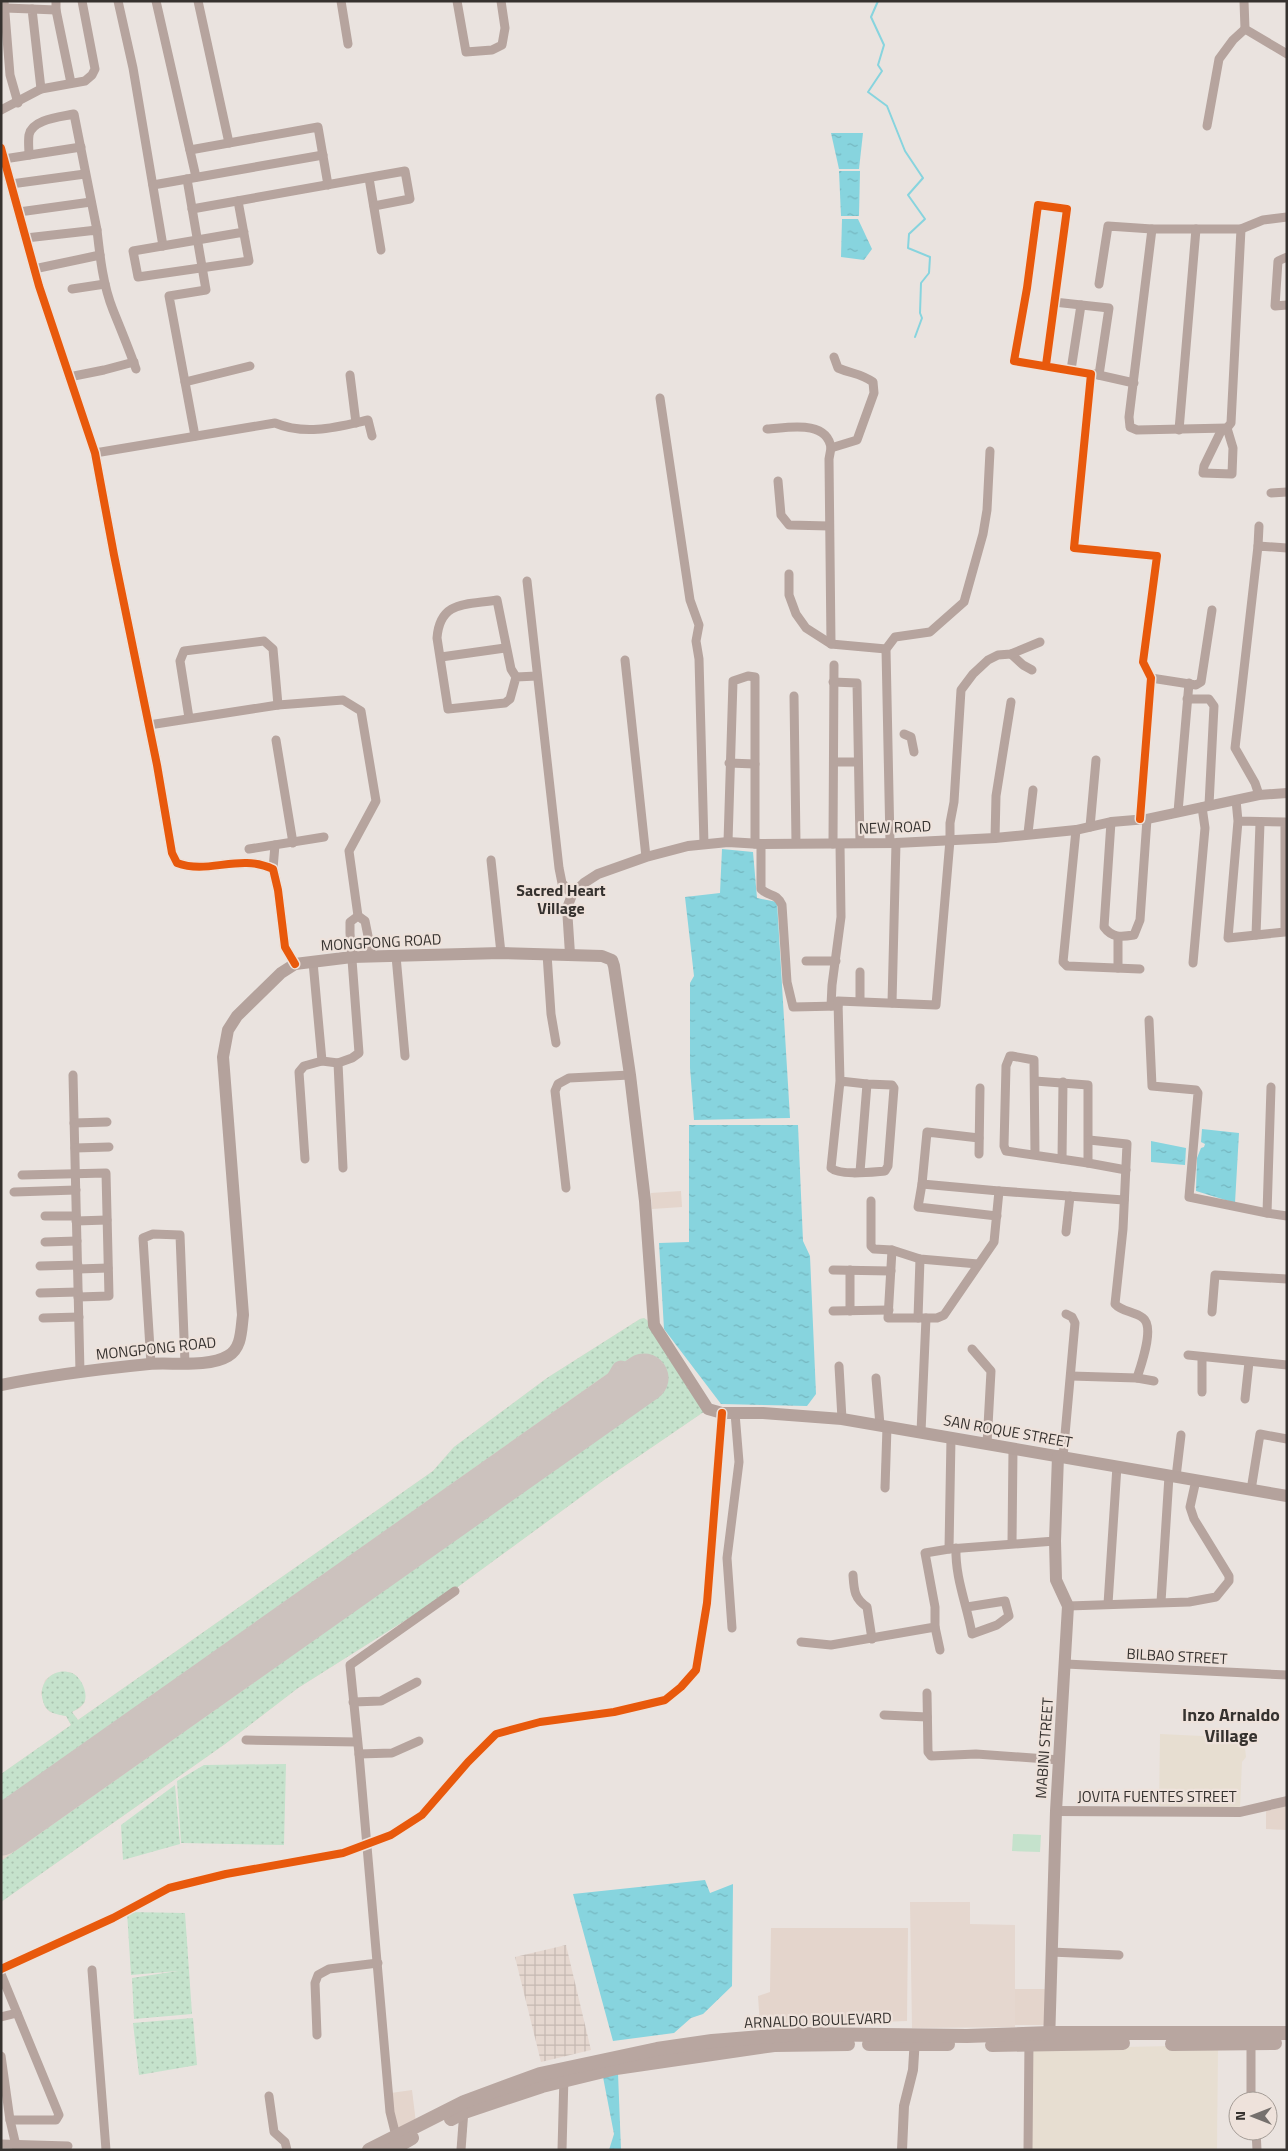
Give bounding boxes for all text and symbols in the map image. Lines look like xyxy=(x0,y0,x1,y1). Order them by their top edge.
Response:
street label: NEW ROAD xyxy=(858,814,932,840)
district label: Sacred Heart Village xyxy=(516,878,606,920)
street label: MONGPONG ROAD xyxy=(320,927,442,957)
street label: MONGPONG ROAD xyxy=(95,1330,217,1366)
street label: SAN ROQUE STREET xyxy=(942,1408,1074,1454)
street label: BILBAO STREET xyxy=(1126,1642,1228,1670)
street label: MABINI STREET xyxy=(1029,1697,1059,1799)
district label: Inzo Arnaldo Village xyxy=(1182,1701,1280,1749)
street label: JOVITA FUENTES STREET xyxy=(1077,1785,1237,1808)
street label: ARNALDO BOULEVARD xyxy=(744,2006,892,2034)
north arrow xyxy=(1228,2091,1278,2141)
text: N xyxy=(1229,2111,1250,2121)

